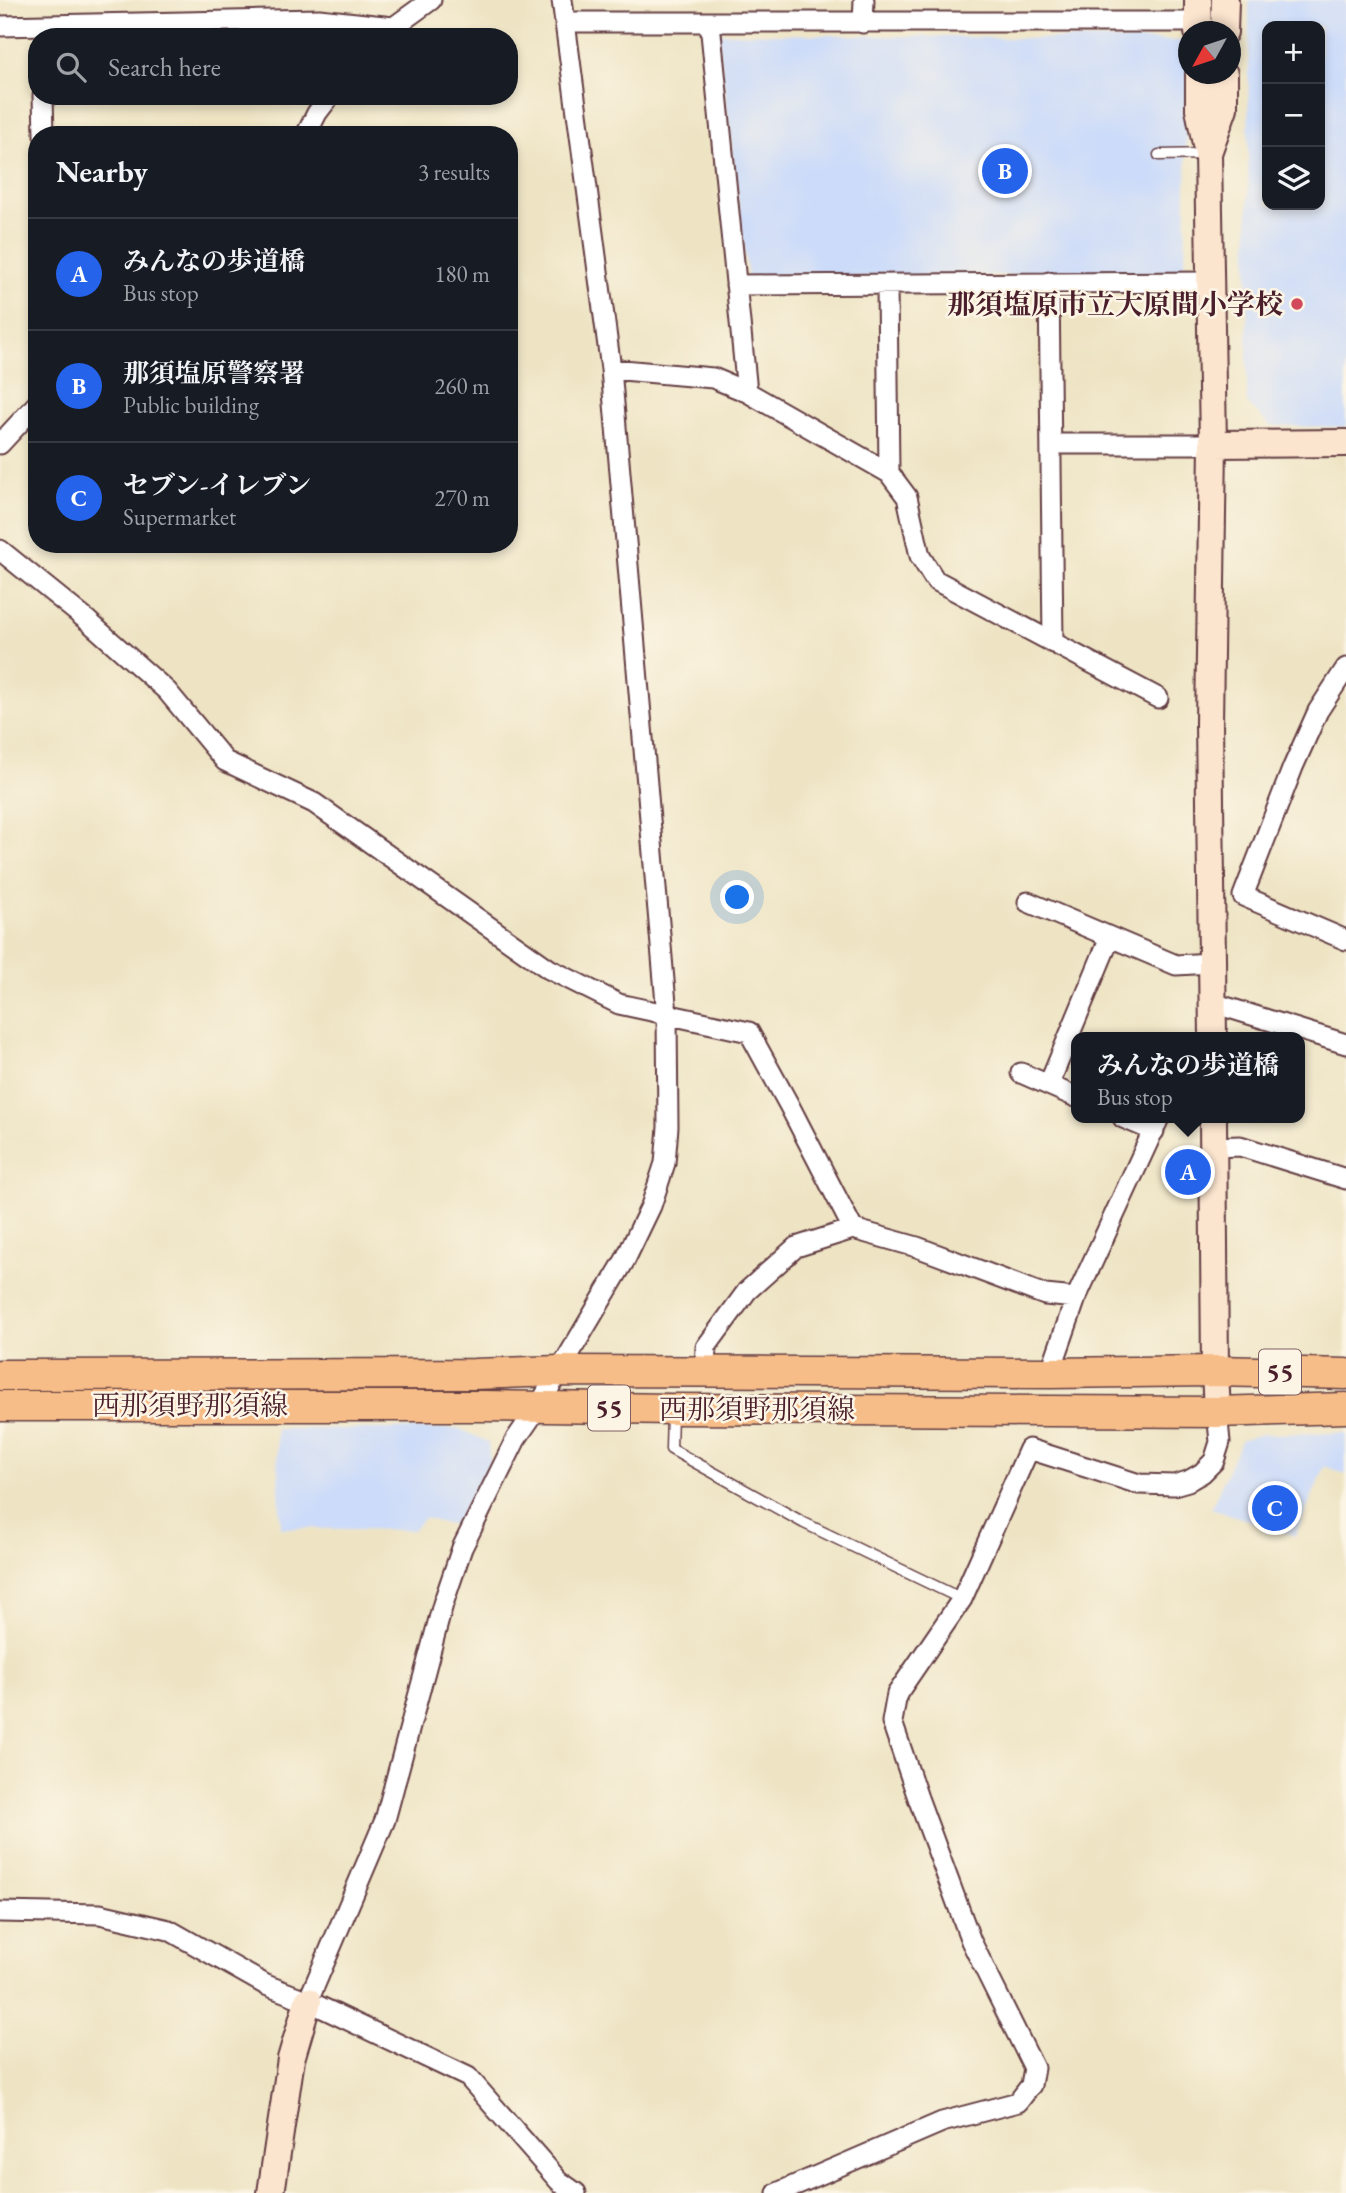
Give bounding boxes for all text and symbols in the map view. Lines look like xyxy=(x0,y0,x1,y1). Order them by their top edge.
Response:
north arrow xyxy=(1178,21,1241,84)
map controls xyxy=(1262,21,1325,210)
button: + xyxy=(1262,21,1325,84)
search box xyxy=(28,28,518,105)
icon: search xyxy=(52,48,90,86)
text: Search here xyxy=(108,50,221,84)
button: − xyxy=(1262,84,1325,147)
pin: B xyxy=(982,145,1028,197)
button: layers xyxy=(1262,147,1325,210)
text: Nearby xyxy=(56,152,148,191)
text: 3 results xyxy=(418,157,490,187)
text: みんなの歩道橋 xyxy=(123,244,305,278)
text: A xyxy=(71,259,87,289)
text: 180 m xyxy=(434,259,490,289)
text: Bus stop xyxy=(123,278,199,308)
place label: 那須塩原市立大原間小学校 xyxy=(947,286,1283,322)
marker: 那須塩原市立大原間小学校 xyxy=(1289,296,1305,312)
text: 那須塩原警察署 xyxy=(123,356,305,390)
text: B xyxy=(72,371,86,401)
text: 260 m xyxy=(434,371,490,401)
text: Public building xyxy=(123,390,259,420)
text: セブン-イレブン xyxy=(123,468,311,502)
text: C xyxy=(71,483,87,513)
text: 270 m xyxy=(434,483,490,513)
text: Supermarket xyxy=(123,502,236,532)
your location xyxy=(720,880,754,914)
popup xyxy=(1071,1032,1305,1123)
text: みんなの歩道橋 xyxy=(1097,1048,1279,1082)
text: Bus stop xyxy=(1097,1082,1173,1112)
pin: A xyxy=(1165,1146,1211,1198)
road number: 55 xyxy=(1259,1350,1301,1394)
road number: 55 xyxy=(588,1386,630,1430)
street label: 西那須野那須線 xyxy=(92,1387,288,1423)
street label: 西那須野那須線 xyxy=(659,1391,855,1427)
pin: C xyxy=(1252,1482,1298,1534)

